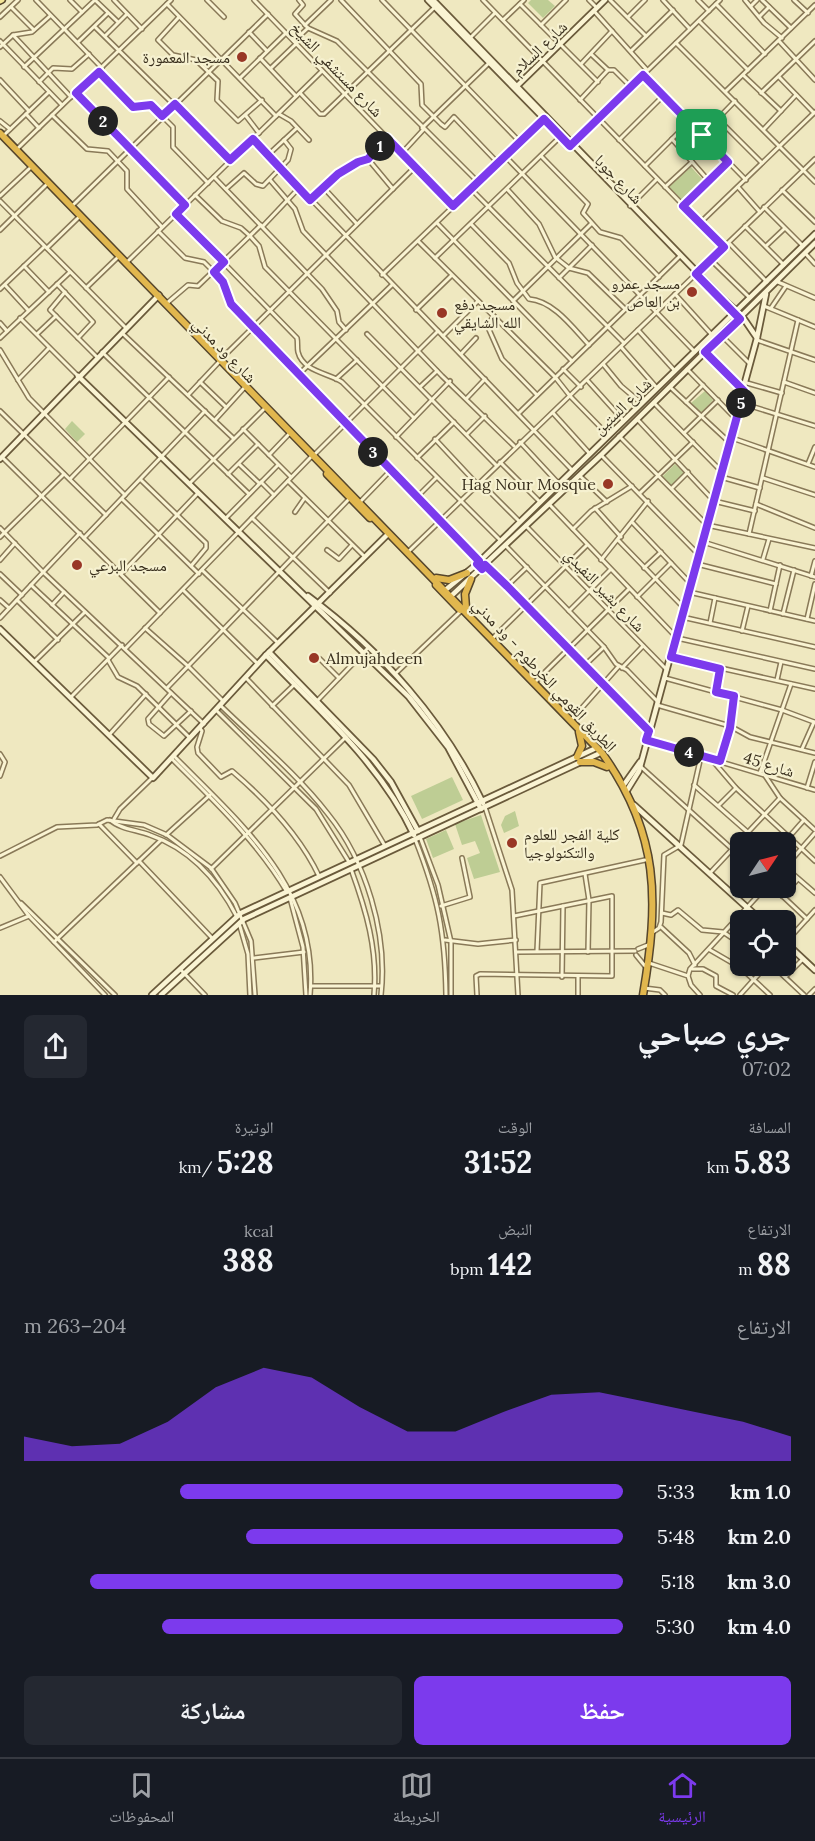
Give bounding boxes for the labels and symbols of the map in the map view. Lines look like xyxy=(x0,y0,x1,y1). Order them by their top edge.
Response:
street label: شارع السلام xyxy=(507,16,572,80)
street label: شارع مستشفي الشيخ xyxy=(284,17,387,123)
place label: مسجد المعمورة xyxy=(142,47,230,67)
marker: مسجد المعمورة xyxy=(235,50,249,64)
pin: 2 xyxy=(88,106,118,136)
pin xyxy=(676,109,727,160)
pin: 1 xyxy=(365,131,395,161)
street label: شارع جوبا xyxy=(590,150,647,208)
place label: مسجد عمرو بن العاص xyxy=(611,273,680,312)
marker: مسجد عمرو بن العاص xyxy=(685,285,699,299)
place label: مسجد دفع الله الشايقي xyxy=(454,294,521,335)
marker: مسجد دفع الله الشايقي xyxy=(435,306,449,320)
street label: شارع ود مدني xyxy=(187,313,261,389)
street label: شارع الستين xyxy=(589,373,656,439)
pin: 5 xyxy=(726,388,756,418)
pin: 3 xyxy=(358,437,388,467)
place label: Hag Nour Mosque xyxy=(461,474,596,494)
marker: Hag Nour Mosque xyxy=(601,477,615,491)
street label: شارع بشير النفيدي xyxy=(558,544,649,638)
place label: مسجد البرعي xyxy=(89,555,167,578)
marker: مسجد البرعي xyxy=(70,558,84,572)
street label: الطريق القومي الخرطوم - ود مدني xyxy=(467,594,621,758)
place label: Almujahdeen xyxy=(325,648,423,668)
marker: Almujahdeen xyxy=(307,651,321,665)
pin: 4 xyxy=(674,737,704,767)
street label: شارع 45 xyxy=(741,747,797,782)
place label: كلية الفجر للعلوم والتكنولوجيا xyxy=(524,824,620,862)
north arrow xyxy=(730,832,796,898)
marker: كلية الفجر للعلوم والتكنولوجيا xyxy=(505,836,519,850)

